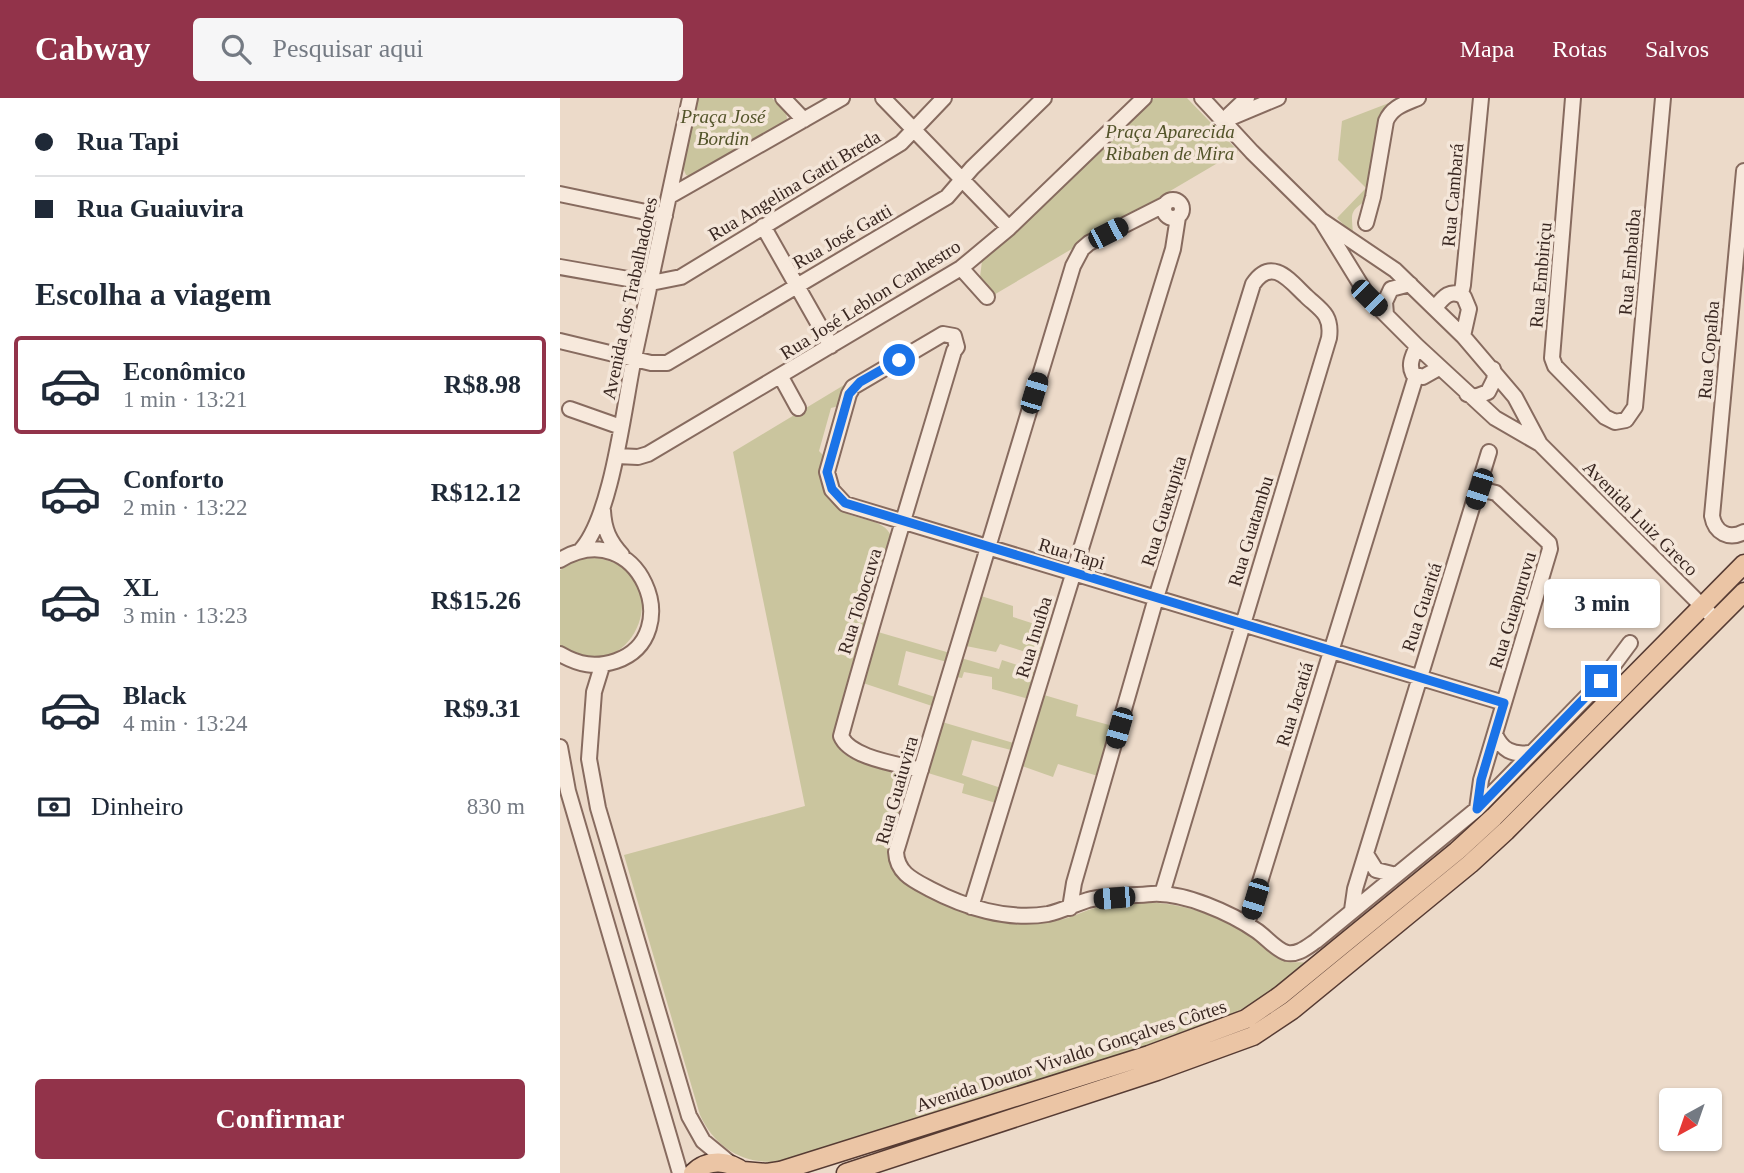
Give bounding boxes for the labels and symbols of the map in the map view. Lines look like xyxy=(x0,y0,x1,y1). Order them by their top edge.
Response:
park label: Praça José Bordin xyxy=(680,106,767,149)
park label: Praça Aparecida Ribaben de Mira xyxy=(1104,121,1235,164)
street label: Rua Angelina Gatti Breda xyxy=(704,125,884,245)
street label: Rua Cambará xyxy=(1438,142,1468,248)
street label: Avenida dos Trabalhadores xyxy=(598,195,661,401)
street label: Rua José Gatti xyxy=(789,200,895,273)
street label: Rua Embaúba xyxy=(1614,207,1645,316)
car xyxy=(1085,214,1132,252)
street label: Rua Embiriçu xyxy=(1525,221,1556,329)
street label: Rua José Leblon Canhestro xyxy=(776,235,964,364)
car xyxy=(1347,276,1392,320)
street label: Rua Copaíba xyxy=(1694,299,1723,400)
route start xyxy=(883,344,915,376)
car xyxy=(1018,370,1051,416)
street label: Rua Guaxupita xyxy=(1137,453,1190,569)
street label: Avenida Luiz Greco xyxy=(1579,457,1702,580)
car xyxy=(1463,466,1496,512)
street label: Rua Guatambu xyxy=(1224,473,1277,589)
street label: Rua Tapi xyxy=(1036,533,1108,574)
street label: Rua Tobocuva xyxy=(833,545,886,657)
street label: Rua Guapuruvu xyxy=(1485,549,1540,671)
street label: Rua Guaritá xyxy=(1397,559,1446,654)
callout: 3 min xyxy=(1543,580,1659,628)
street label: Rua Inuíba xyxy=(1011,593,1056,680)
street label: Rua Jacatiá xyxy=(1272,659,1317,749)
route end xyxy=(1585,665,1617,697)
car xyxy=(1104,705,1135,751)
street label: Rua Guaiuvira xyxy=(871,733,922,847)
car xyxy=(1239,876,1272,922)
car xyxy=(1093,886,1136,910)
street label: Avenida Doutor Vivaldo Gonçalves Côrtes xyxy=(913,995,1229,1116)
north arrow xyxy=(1659,1088,1722,1152)

